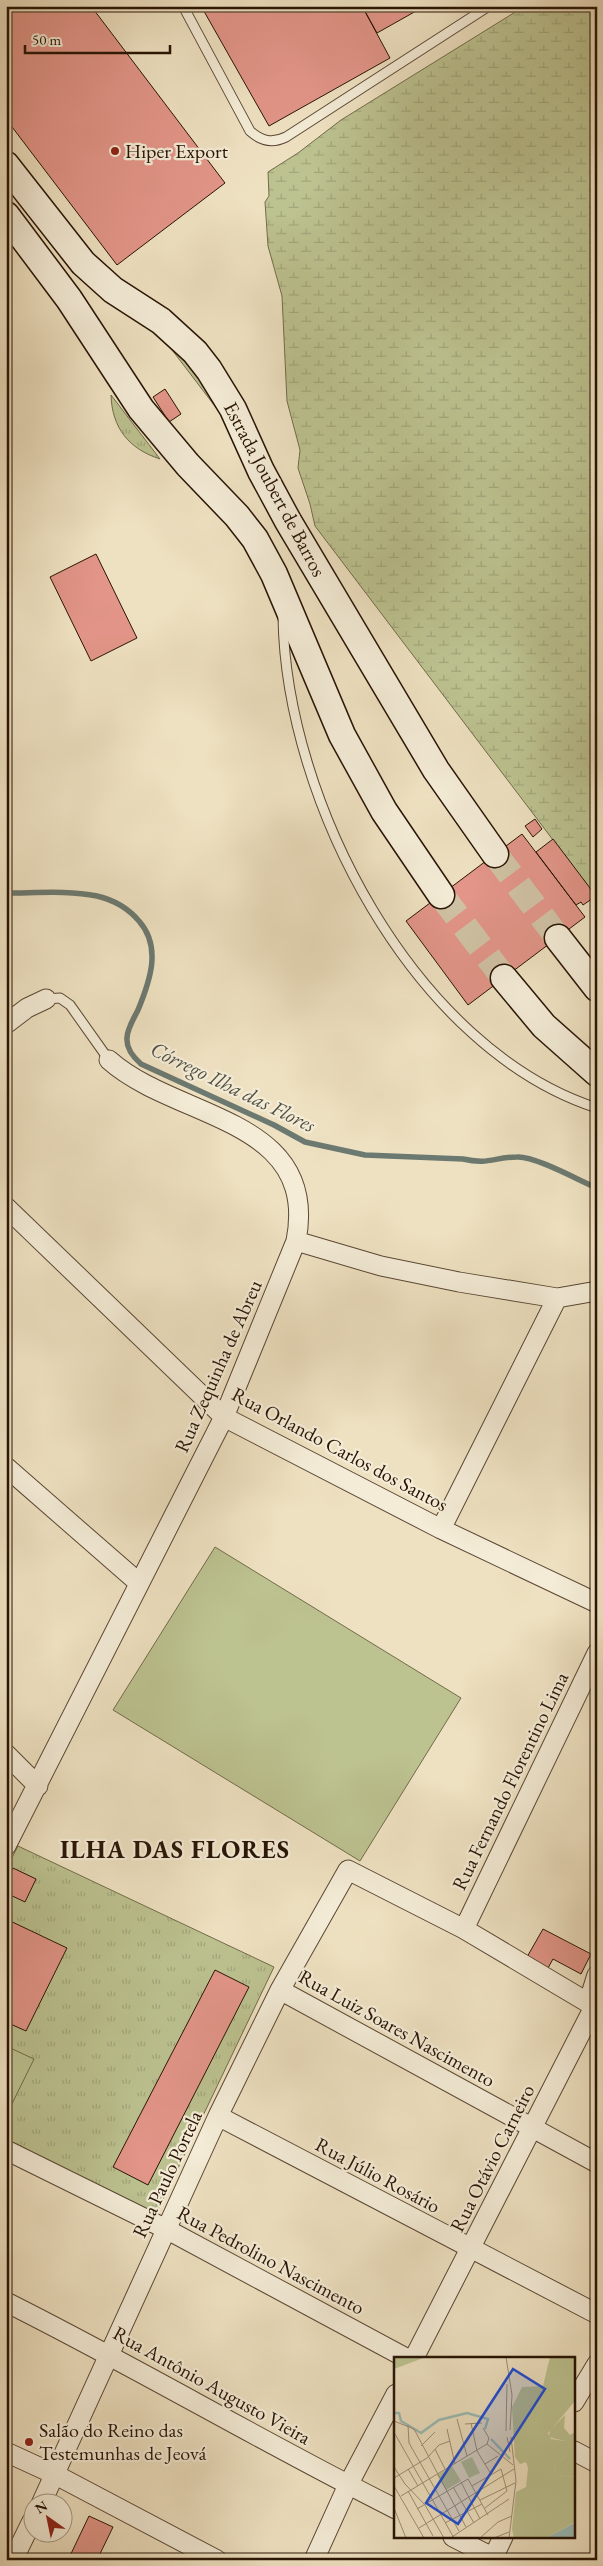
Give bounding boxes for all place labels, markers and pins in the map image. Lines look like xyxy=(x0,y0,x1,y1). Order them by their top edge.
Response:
place label: Hiper Export xyxy=(125,138,229,164)
marker: Hiper Export xyxy=(109,145,121,157)
place label: Salão do Reino das Testemunhas de Jeová xyxy=(39,2417,206,2466)
marker: Salão do Reino das Testemunhas de Jeová xyxy=(23,2436,35,2448)

